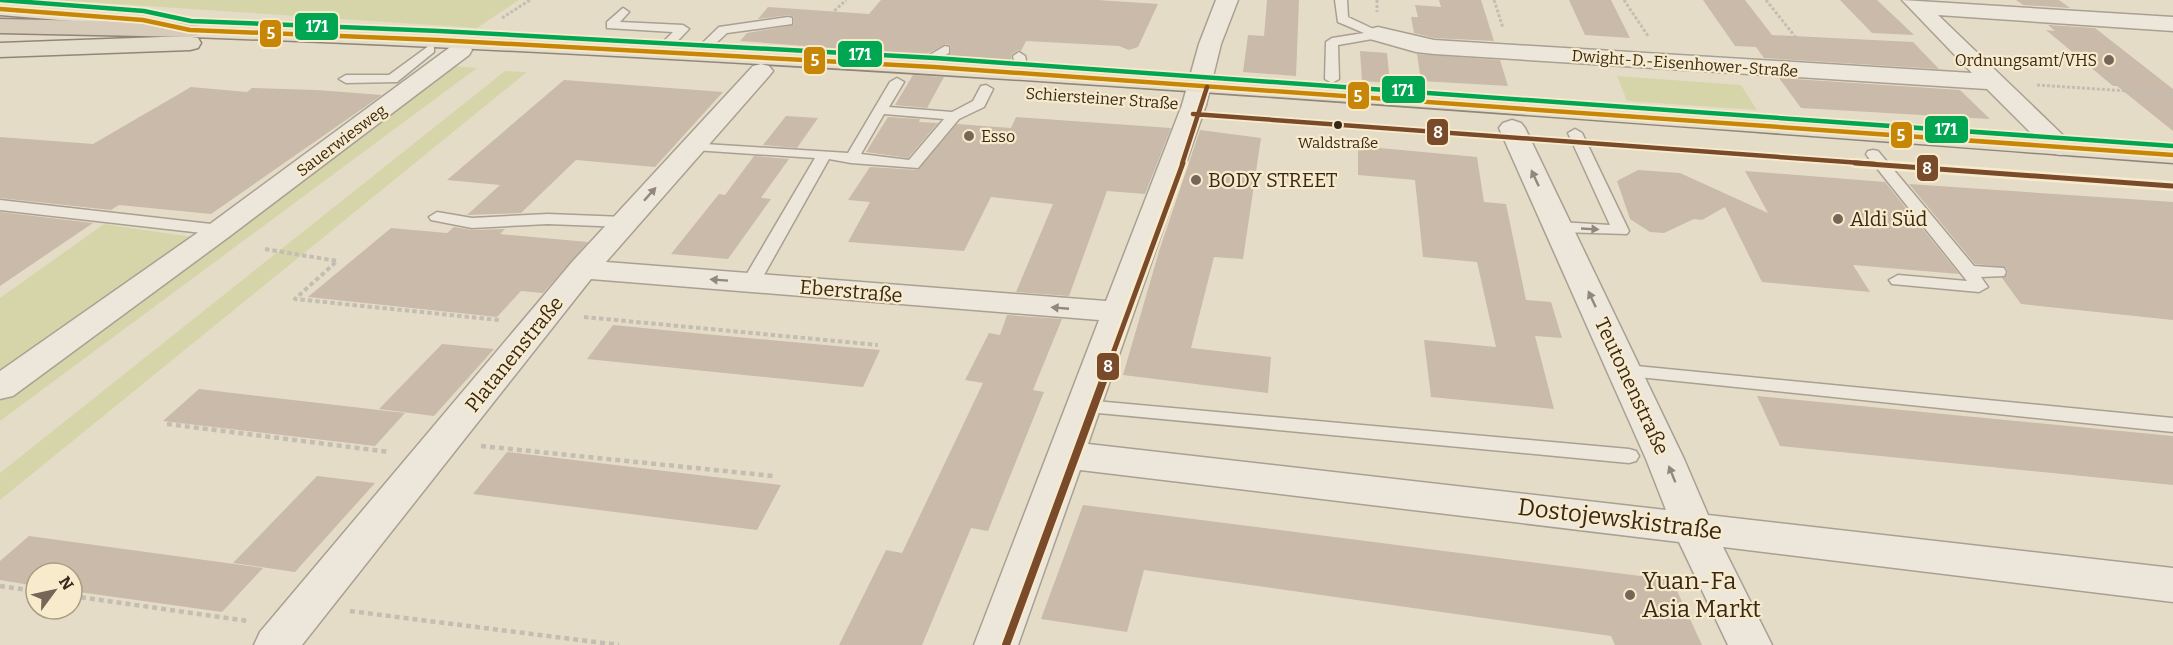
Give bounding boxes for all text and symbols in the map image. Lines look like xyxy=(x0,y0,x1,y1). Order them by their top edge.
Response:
line badge: 171 xyxy=(294,12,339,41)
text: 171 xyxy=(306,17,328,36)
line badge: 5 xyxy=(259,19,282,48)
text: 5 xyxy=(267,24,276,43)
line badge: 171 xyxy=(837,40,883,68)
text: 171 xyxy=(849,45,871,64)
line badge: 5 xyxy=(803,46,826,75)
street label: Dwight-D.-Eisenhower-Straße xyxy=(1571,46,1799,81)
text: 5 xyxy=(811,51,820,70)
place label: Ordnungsamt/VHS xyxy=(1955,51,2097,70)
marker: Ordnungsamt/VHS xyxy=(2102,53,2116,67)
line badge: 171 xyxy=(1381,75,1426,104)
line badge: 5 xyxy=(1347,81,1370,110)
text: 171 xyxy=(1392,81,1414,100)
street label: Schiersteiner Straße xyxy=(1025,84,1179,113)
text: 5 xyxy=(1354,87,1363,106)
street label: Sauerwiesweg xyxy=(293,100,390,180)
line badge: 171 xyxy=(1924,115,1969,144)
line badge: 8 xyxy=(1426,118,1449,146)
marker: Waldstraße xyxy=(1332,119,1344,131)
text: 171 xyxy=(1935,120,1957,139)
line badge: 5 xyxy=(1890,121,1913,149)
text: 8 xyxy=(1433,123,1443,142)
text: 5 xyxy=(1897,126,1906,145)
place label: Esso xyxy=(981,127,1015,146)
marker: Esso xyxy=(962,129,976,143)
place label: Waldstraße xyxy=(1298,134,1378,152)
line badge: 8 xyxy=(1916,154,1939,182)
text: 8 xyxy=(1922,159,1932,178)
place label: BODY STREET xyxy=(1208,168,1338,192)
one-way arrow xyxy=(1531,169,1540,186)
marker: BODY STREET xyxy=(1189,173,1203,187)
one-way arrow xyxy=(643,187,656,202)
place label: Aldi Süd xyxy=(1850,207,1928,231)
marker: Aldi Süd xyxy=(1831,212,1845,226)
one-way arrow xyxy=(1580,225,1599,234)
one-way arrow xyxy=(710,275,729,285)
street label: Eberstraße xyxy=(799,275,903,307)
one-way arrow xyxy=(1587,290,1597,308)
street label: Platanenstraße xyxy=(460,291,568,417)
one-way arrow xyxy=(1051,303,1070,312)
street label: Teutonenstraße xyxy=(1590,314,1674,458)
line badge: 8 xyxy=(1096,352,1120,381)
text: 8 xyxy=(1103,357,1113,376)
one-way arrow xyxy=(1666,465,1676,483)
street label: Dostojewskistraße xyxy=(1516,493,1724,545)
north arrow xyxy=(24,561,84,621)
place label: Yuan-Fa Asia Markt xyxy=(1642,567,1761,623)
text: N xyxy=(55,573,77,593)
marker: Yuan-Fa Asia Markt xyxy=(1623,588,1637,602)

